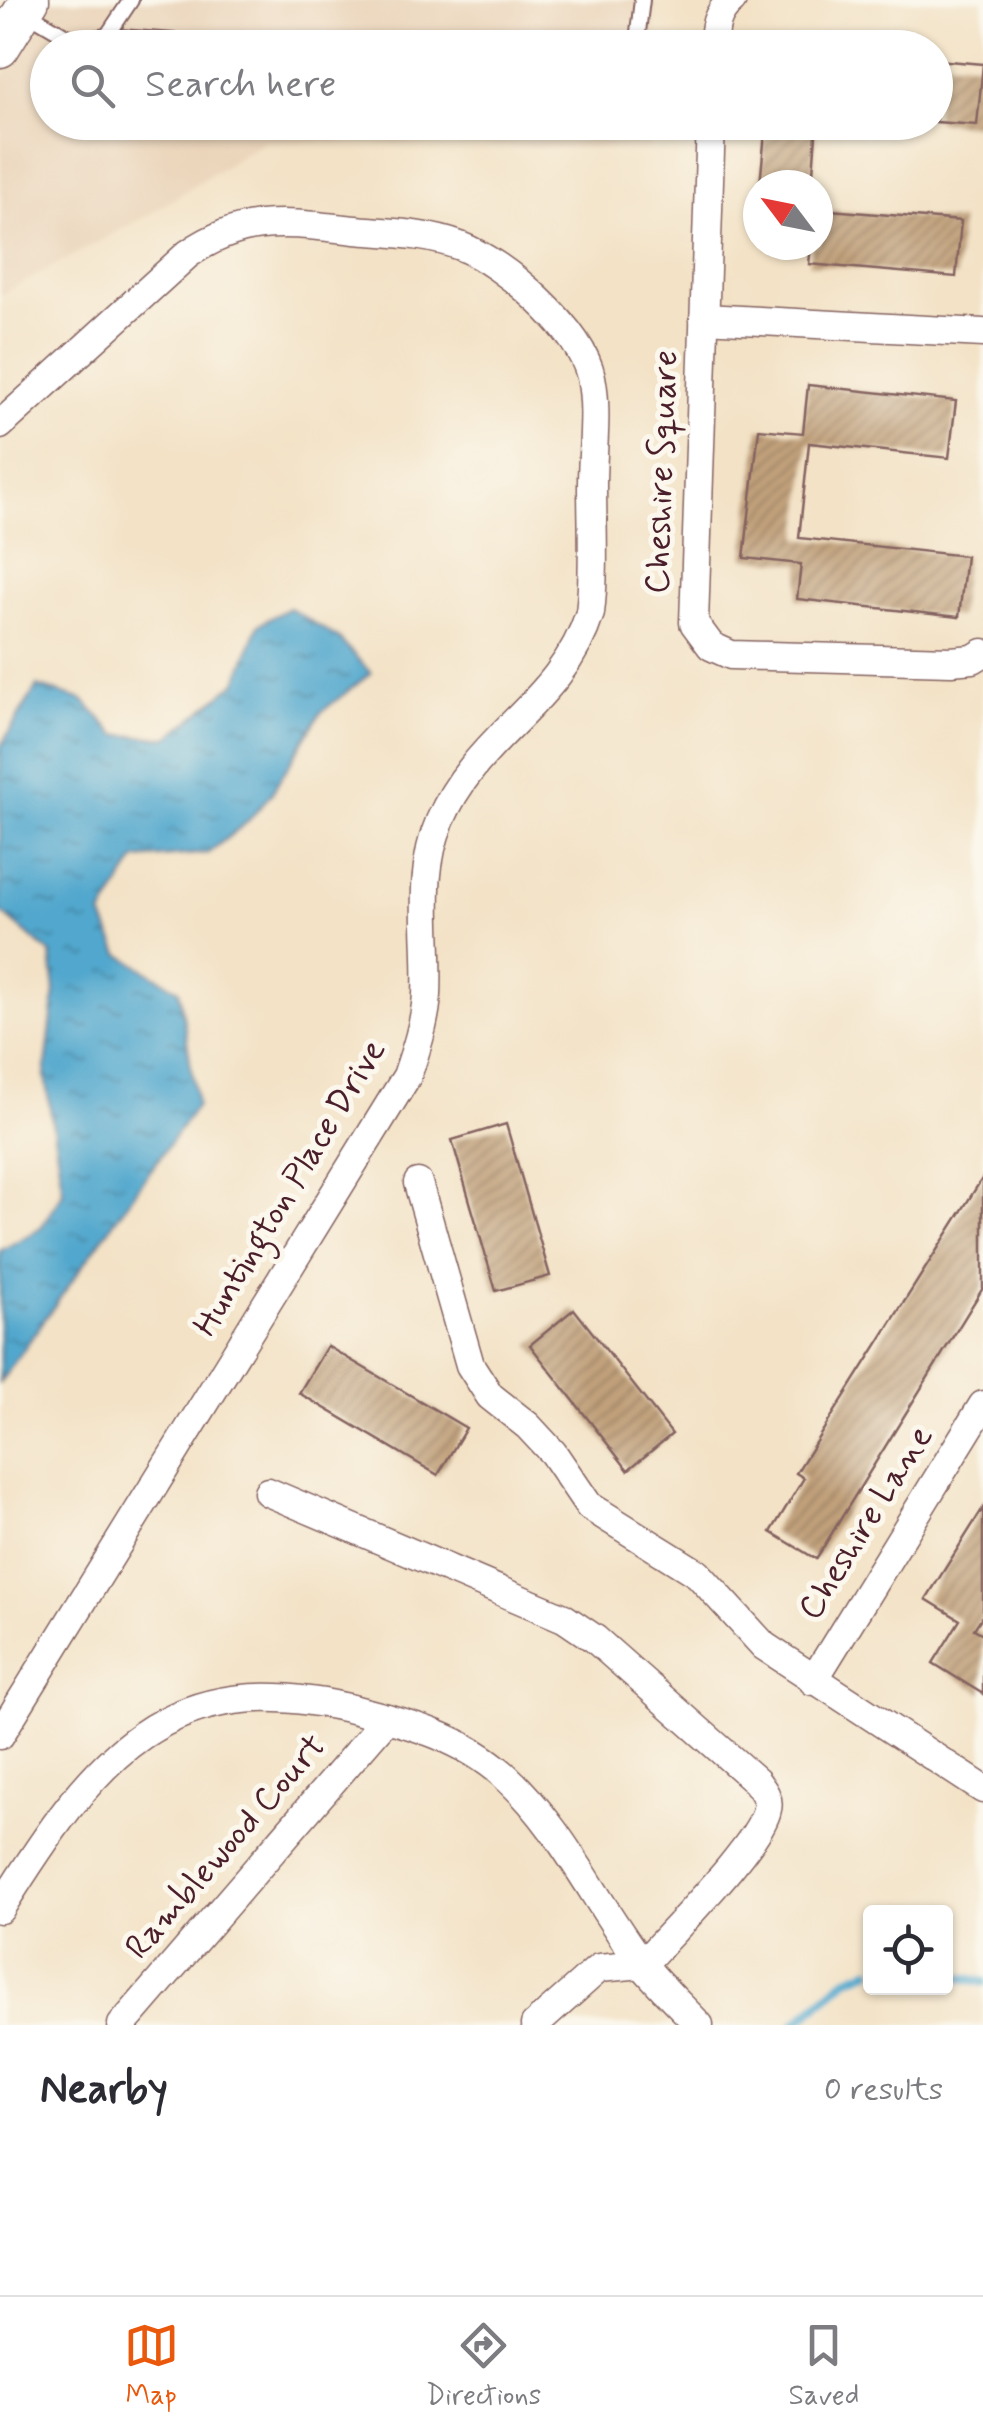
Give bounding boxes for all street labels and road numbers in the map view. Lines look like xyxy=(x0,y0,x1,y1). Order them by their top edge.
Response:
street label: Cheshire Square xyxy=(635,349,689,595)
street label: Huntington Place Drive xyxy=(183,1031,400,1347)
street label: Cheshire Lane xyxy=(788,1417,944,1629)
street label: Ramblewood Court xyxy=(115,1725,337,1969)

